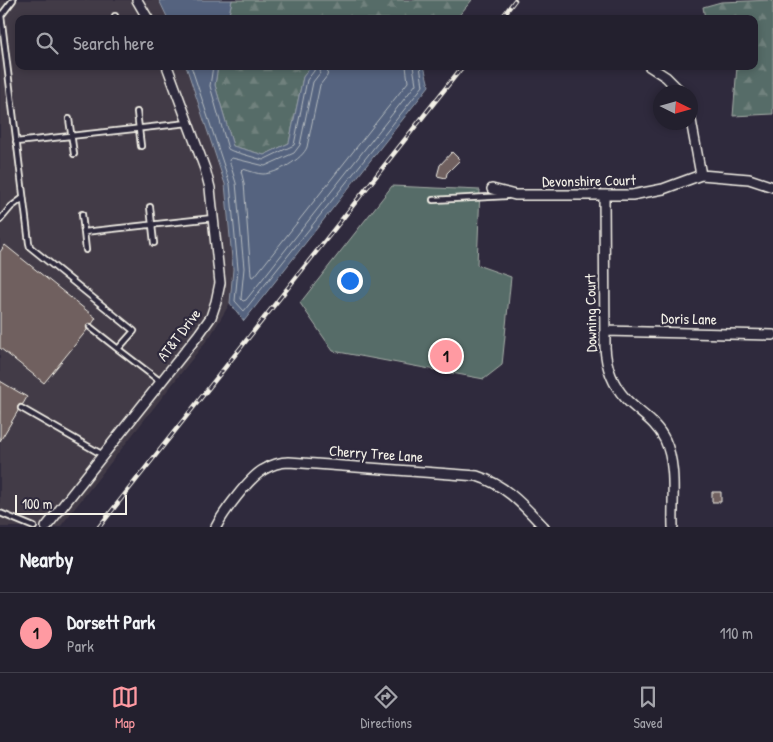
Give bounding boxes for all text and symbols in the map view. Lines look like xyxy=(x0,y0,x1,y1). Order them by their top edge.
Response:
search box xyxy=(15,15,758,70)
icon: search xyxy=(33,29,61,57)
text: Search here xyxy=(73,30,154,56)
north arrow xyxy=(653,85,698,130)
street label: Devonshire Court xyxy=(542,169,637,192)
your location xyxy=(337,268,363,294)
street label: Downing Court xyxy=(579,273,602,352)
street label: AT&T Drive xyxy=(152,304,205,365)
street label: Doris Lane xyxy=(661,308,717,329)
pin: 1 xyxy=(430,337,462,375)
street label: Cherry Tree Lane xyxy=(328,440,424,467)
scale bar xyxy=(15,492,128,515)
text: 100 m xyxy=(22,494,52,513)
text: Nearby xyxy=(20,545,73,574)
text: Dorsett Park xyxy=(67,609,155,635)
text: 1 xyxy=(33,622,39,644)
text: 110 m xyxy=(720,622,753,644)
text: Park xyxy=(67,635,94,657)
tab: Map xyxy=(111,683,139,732)
tab: Directions xyxy=(360,683,412,732)
tab: Saved xyxy=(634,683,662,732)

